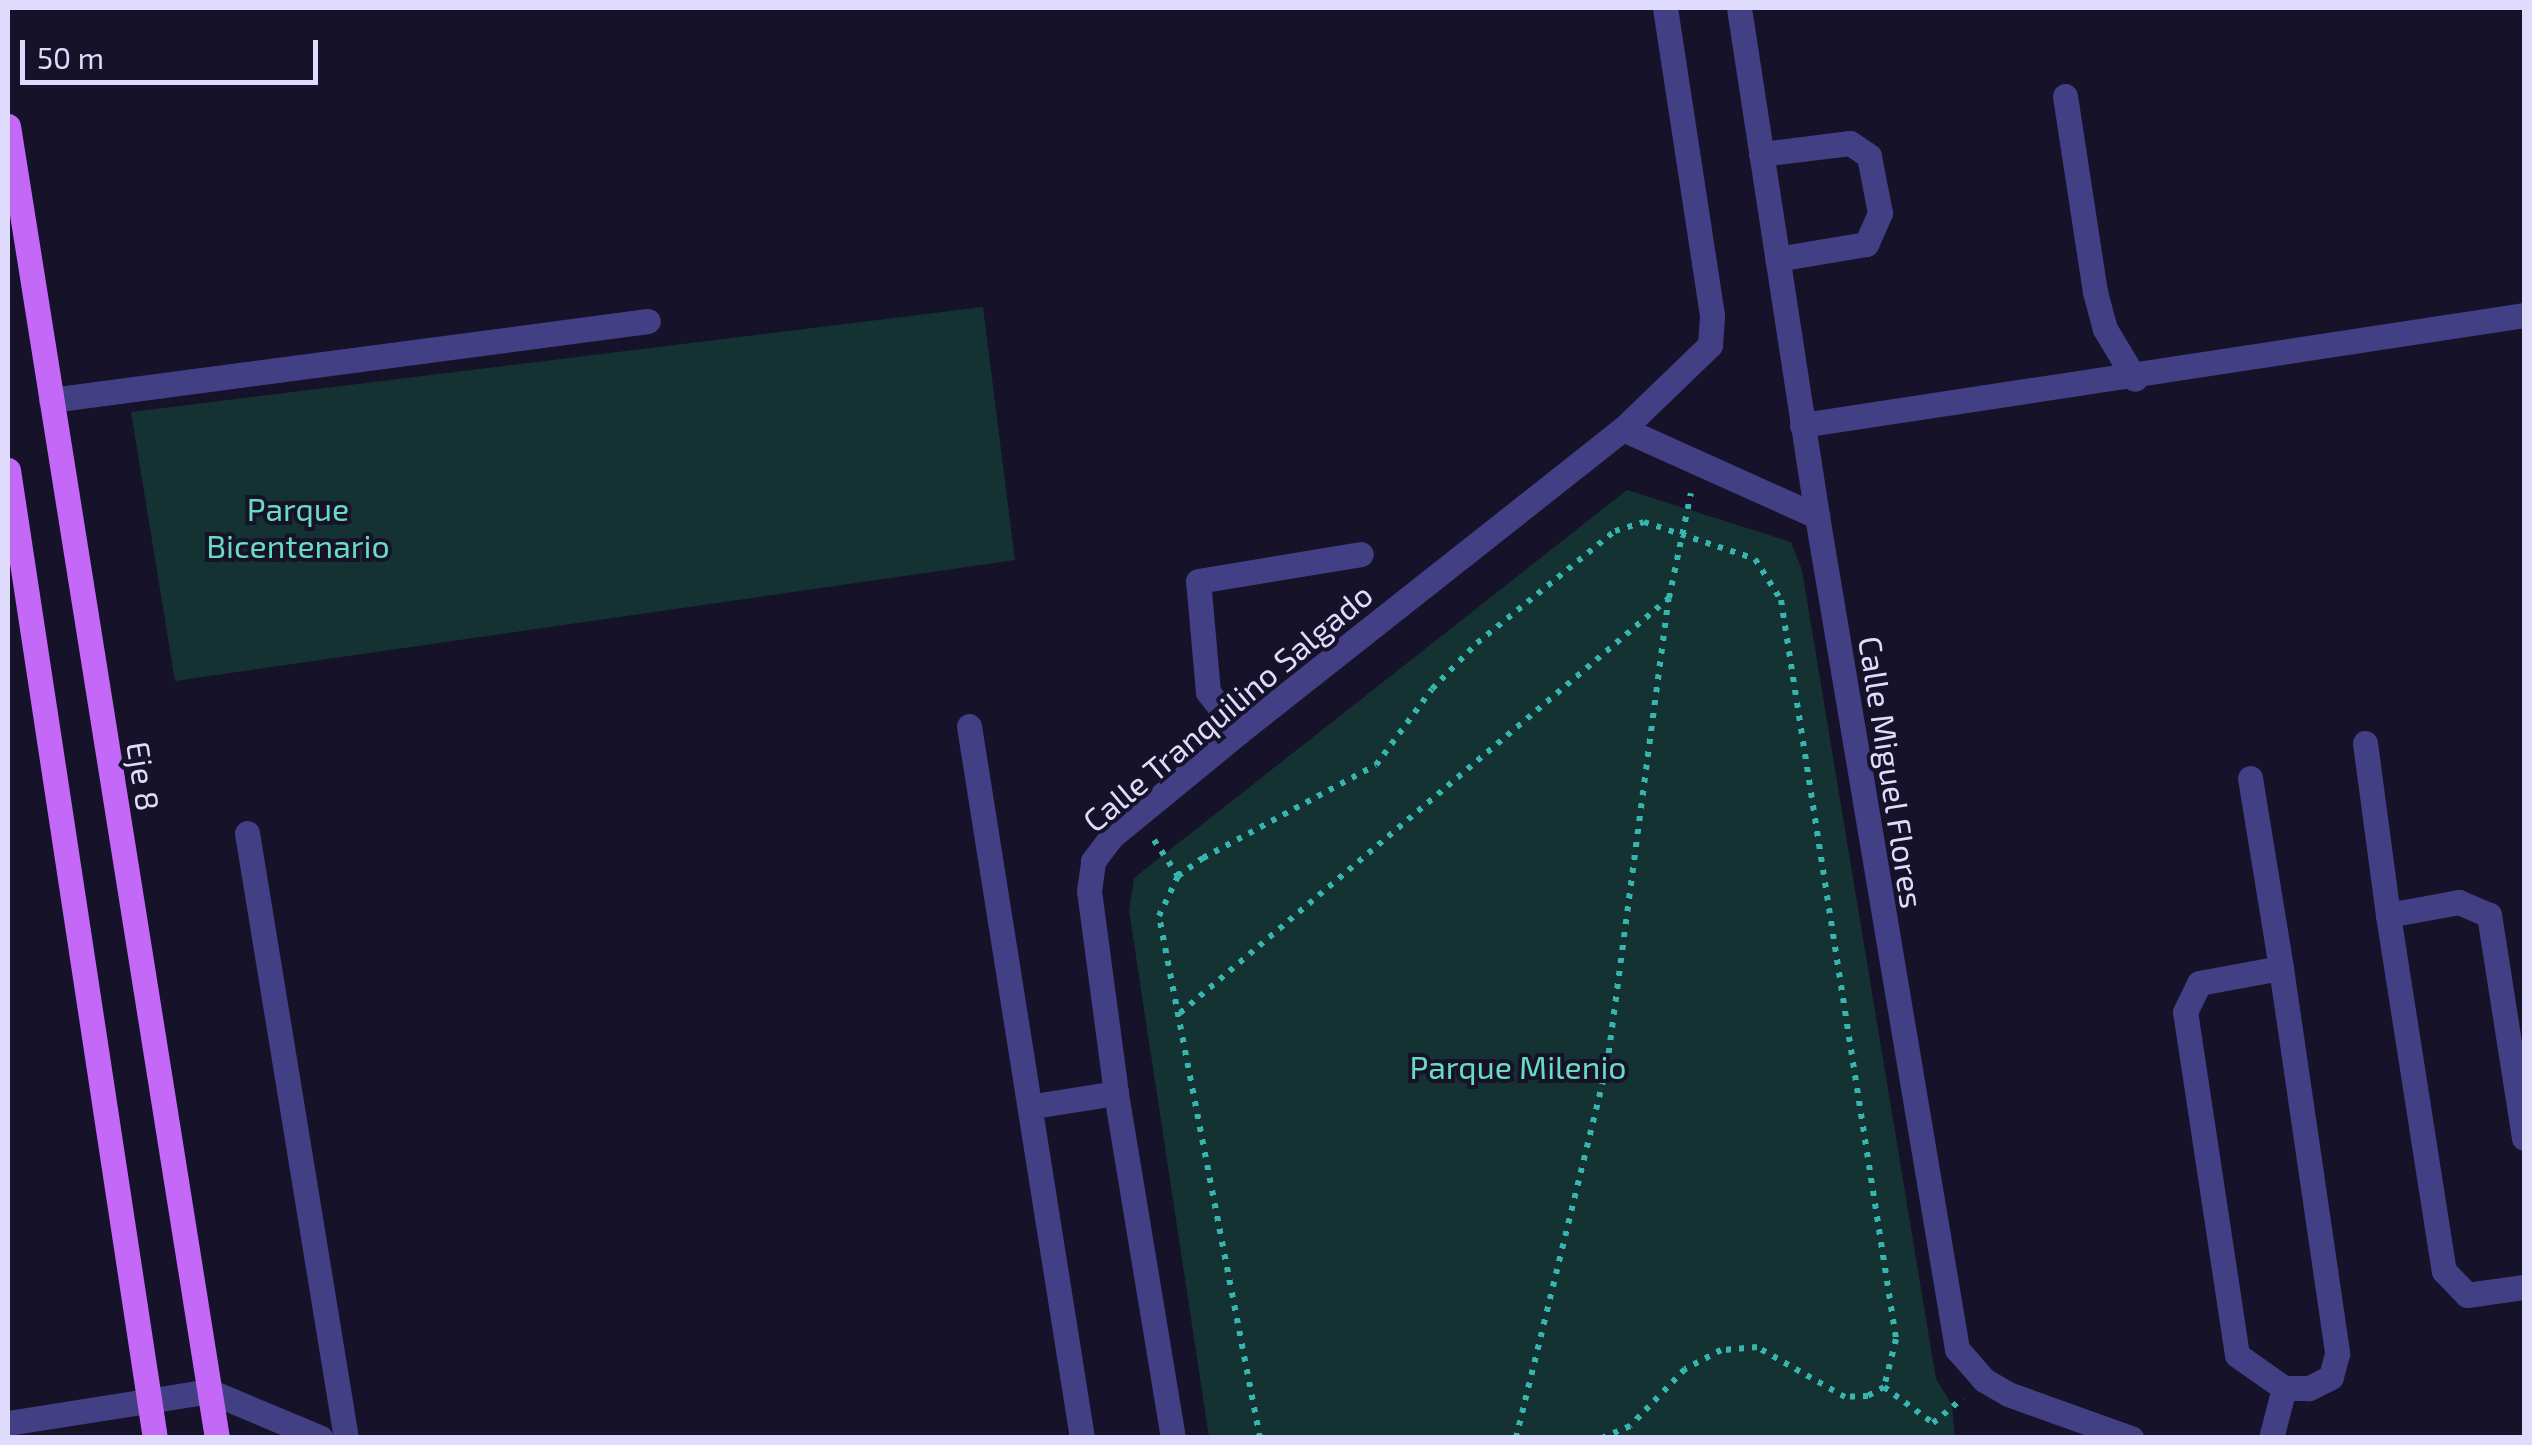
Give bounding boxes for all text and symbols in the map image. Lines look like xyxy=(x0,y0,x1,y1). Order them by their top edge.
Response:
scale bar xyxy=(25,20,322,82)
text: 50 m xyxy=(37,39,104,75)
park label: Parque Bicentenario xyxy=(206,490,390,565)
street label: Calle Tranquilino Salgado xyxy=(1074,575,1380,839)
street label: Calle Miguel Flores xyxy=(1851,633,1933,911)
street label: Eje 8 xyxy=(120,739,168,813)
park label: Parque Milenio xyxy=(1410,1047,1626,1085)

